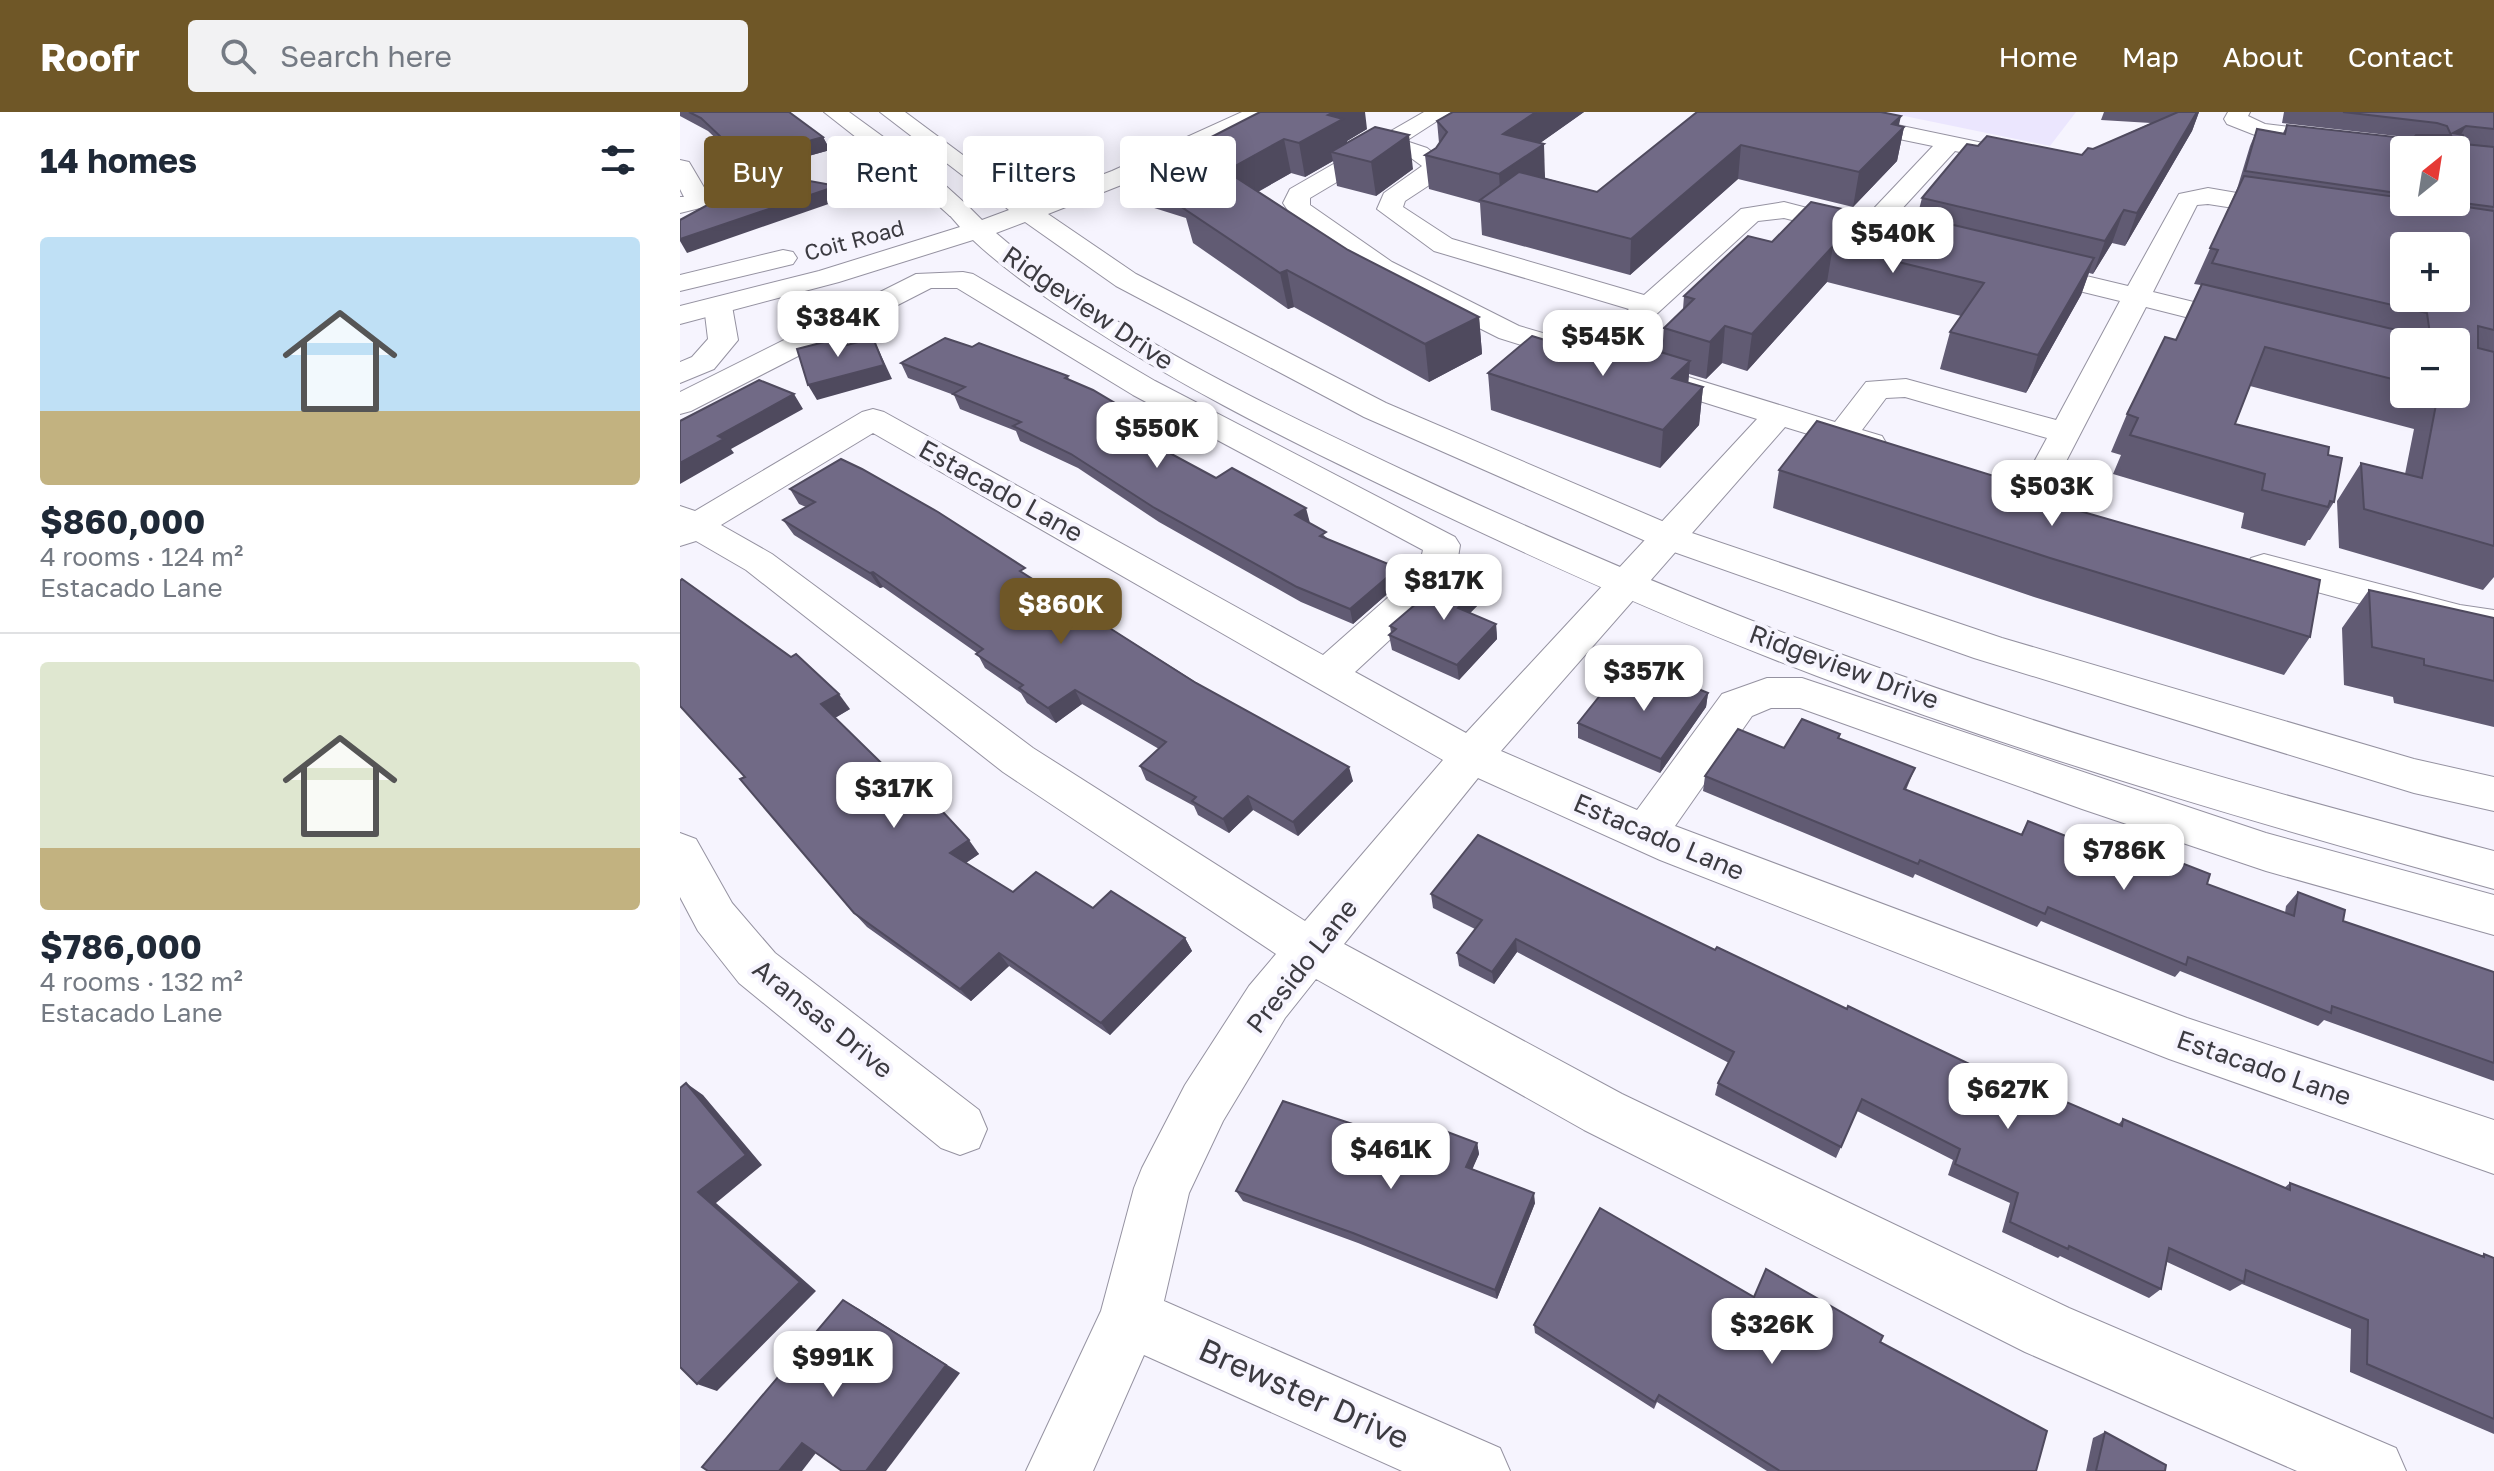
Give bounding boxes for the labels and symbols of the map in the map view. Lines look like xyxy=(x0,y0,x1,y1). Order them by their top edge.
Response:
north arrow xyxy=(2390,136,2470,216)
pin: $540K xyxy=(1837,207,1949,275)
street label: Coit Road xyxy=(801,213,907,266)
street label: Ridgeview Drive xyxy=(997,239,1180,376)
pin: $384K xyxy=(782,291,894,359)
pin: $545K xyxy=(1547,310,1659,378)
pin: $550K xyxy=(1101,402,1213,470)
street label: Estacado Lane xyxy=(914,433,1089,548)
pin: $503K xyxy=(1996,460,2108,528)
pin: $817K xyxy=(1388,554,1500,622)
pin: $860K xyxy=(1005,578,1117,646)
street label: Ridgeview Drive xyxy=(1745,618,1943,715)
pin: $357K xyxy=(1588,645,1700,713)
pin: $317K xyxy=(838,762,950,830)
street label: Estacado Lane xyxy=(1569,787,1749,886)
pin: $786K xyxy=(2068,824,2180,892)
street label: Presido Lane xyxy=(1240,892,1364,1039)
street label: Aransas Drive xyxy=(747,953,900,1085)
street label: Estacado Lane xyxy=(2173,1023,2356,1112)
pin: $627K xyxy=(1952,1063,2064,1131)
pin: $461K xyxy=(1335,1123,1447,1191)
pin: $326K xyxy=(1716,1298,1828,1366)
street label: Brewster Drive xyxy=(1194,1330,1415,1456)
pin: $991K xyxy=(777,1331,889,1399)

